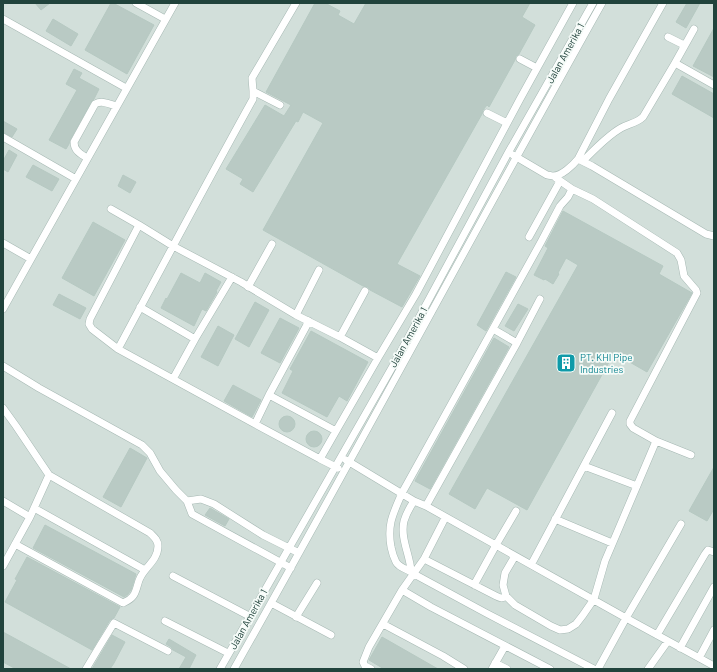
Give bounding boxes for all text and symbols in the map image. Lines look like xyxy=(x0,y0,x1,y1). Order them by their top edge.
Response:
street label: Jalan Amerika 1 xyxy=(544,21,586,85)
street label: Jalan Amerika 1 xyxy=(387,305,429,369)
place label: PT. KHI Pipe Industries xyxy=(580,351,633,375)
building icon: PT. KHI Pipe Industries xyxy=(555,352,577,374)
street label: Jalan Amerika 1 xyxy=(227,587,269,651)

